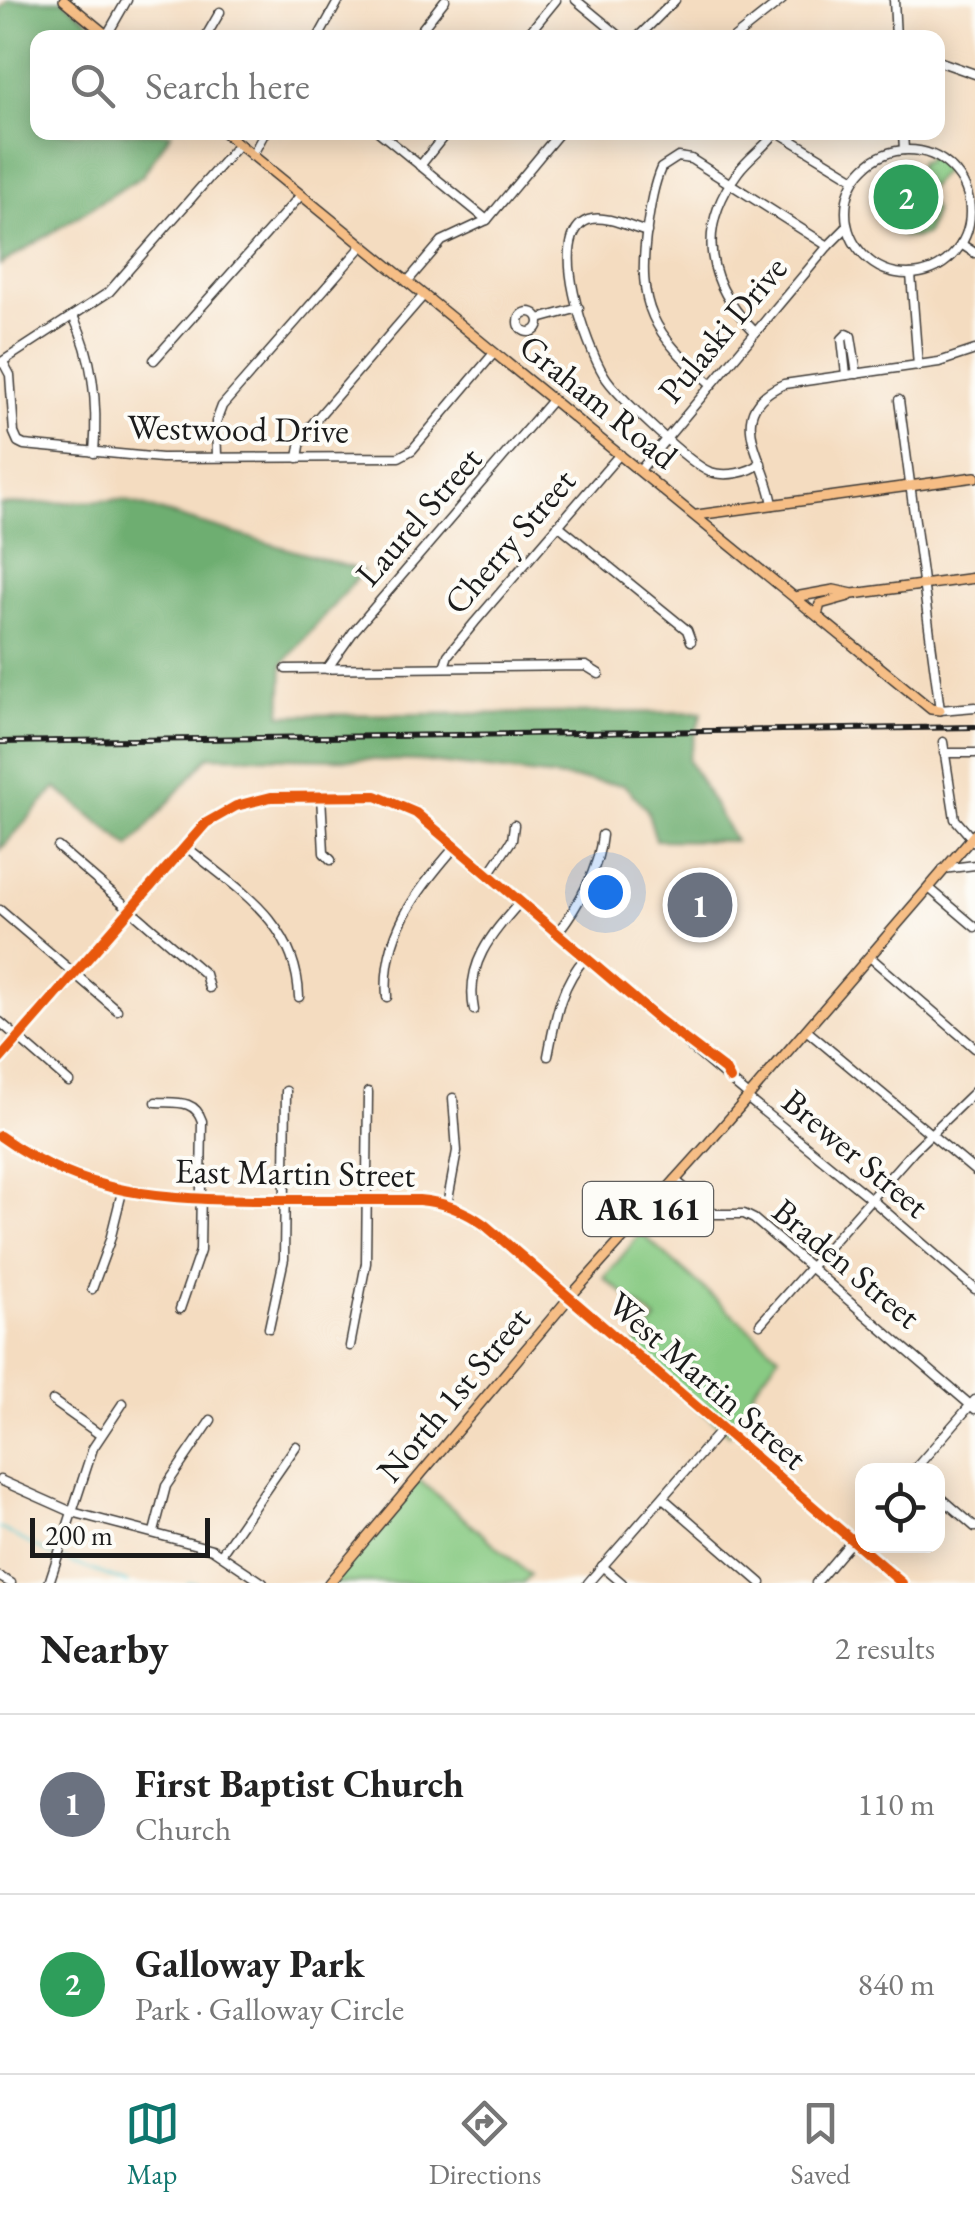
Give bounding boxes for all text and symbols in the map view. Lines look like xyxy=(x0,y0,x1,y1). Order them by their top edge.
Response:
search box xyxy=(30,30,945,140)
icon: search xyxy=(65,58,120,113)
text: Search here xyxy=(145,61,310,110)
pin: 2 xyxy=(874,160,938,234)
street label: Pulaski Drive xyxy=(647,246,797,412)
street label: Graham Road xyxy=(511,324,687,479)
street label: Westwood Drive xyxy=(127,404,349,452)
street label: Laurel Street xyxy=(345,437,491,595)
street label: Cherry Street xyxy=(433,459,585,623)
your location xyxy=(580,867,631,918)
pin: 1 xyxy=(668,868,732,942)
street label: Brewer Street xyxy=(773,1078,939,1228)
street label: East Martin Street xyxy=(174,1147,416,1197)
road number: AR 161 xyxy=(583,1182,713,1236)
street label: Braden Street xyxy=(764,1188,930,1338)
street label: West Martin Street xyxy=(599,1281,817,1479)
street label: North 1st Street xyxy=(366,1297,540,1491)
map controls xyxy=(855,1463,945,1553)
button: locate xyxy=(855,1463,945,1553)
scale bar xyxy=(30,1513,210,1558)
text: 200 m xyxy=(45,1517,113,1553)
text: Nearby xyxy=(40,1621,169,1676)
text: 2 results xyxy=(835,1627,935,1669)
text: First Baptist Church xyxy=(135,1759,464,1808)
text: 1 xyxy=(64,1783,81,1825)
text: 110 m xyxy=(858,1783,935,1825)
text: Church xyxy=(135,1808,231,1850)
text: Galloway Park xyxy=(135,1939,364,1988)
text: 2 xyxy=(64,1963,81,2005)
text: 840 m xyxy=(858,1963,935,2005)
text: Park · Galloway Circle xyxy=(135,1988,404,2030)
tab: Map xyxy=(125,2096,180,2192)
tab: Directions xyxy=(429,2096,541,2192)
tab: Saved xyxy=(790,2096,850,2192)

